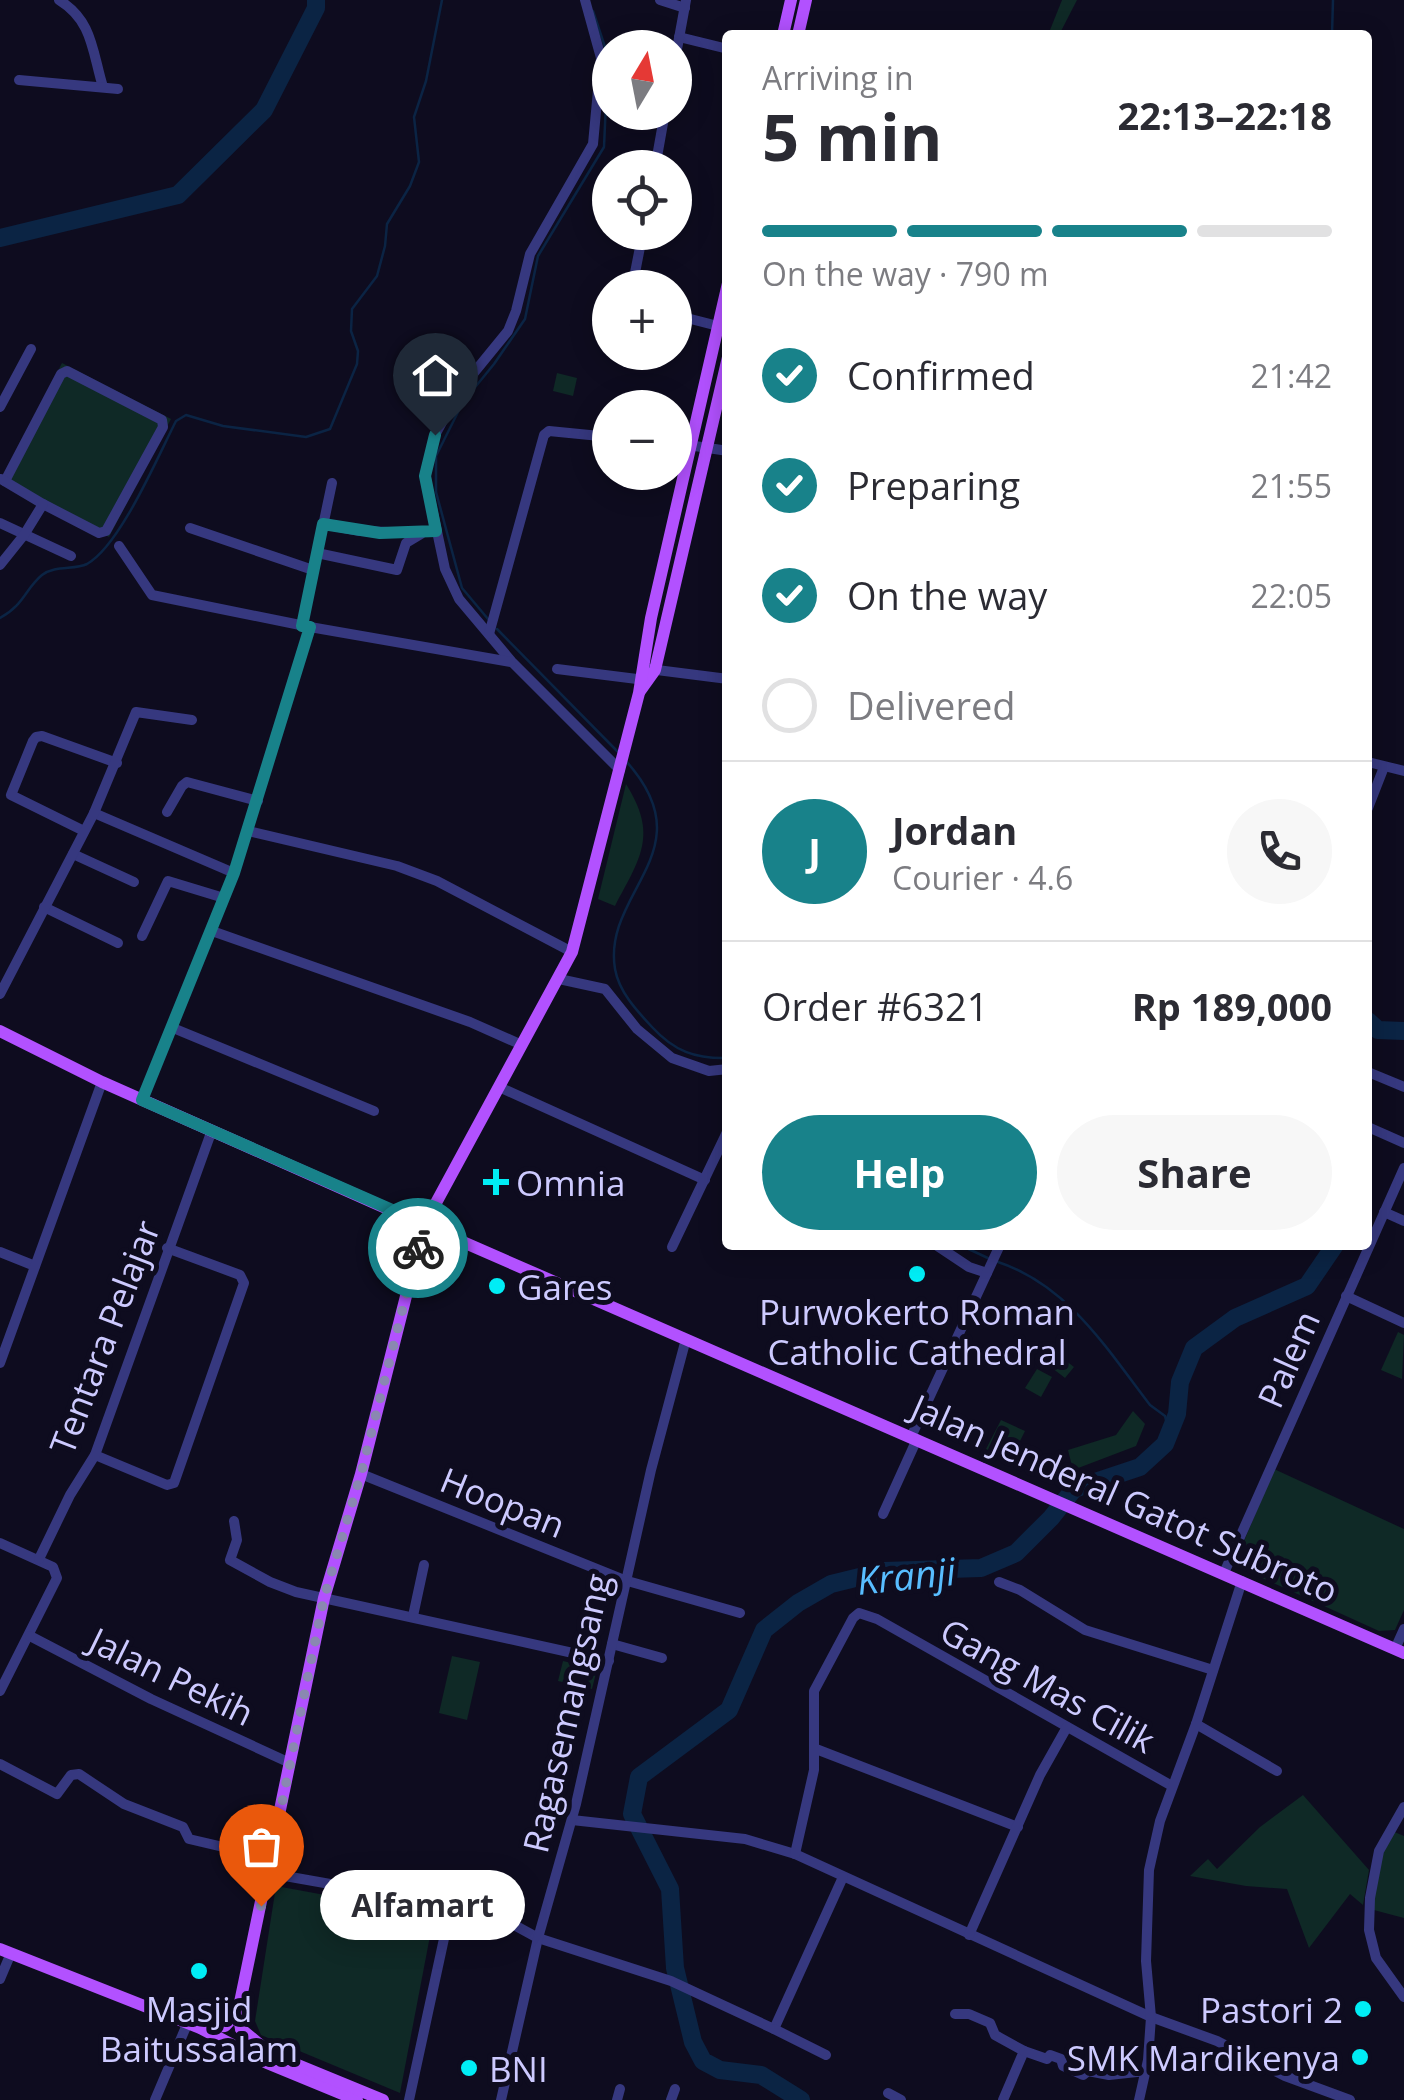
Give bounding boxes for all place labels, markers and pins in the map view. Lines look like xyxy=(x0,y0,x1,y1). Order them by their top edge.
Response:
pin xyxy=(393,333,478,436)
place label: Omnia xyxy=(516,1159,625,1206)
marker: Omnia xyxy=(485,1171,507,1193)
place label: Gares xyxy=(517,1263,613,1310)
marker: Purwokerto Roman Catholic Cathedral xyxy=(906,1263,928,1285)
marker: Gares xyxy=(486,1275,508,1297)
place label: Purwokerto Roman Catholic Cathedral xyxy=(759,1288,1075,1375)
pin xyxy=(219,1804,304,1907)
callout: Alfamart xyxy=(321,1871,526,1941)
marker: Masjid Baitussalam xyxy=(188,1960,210,1982)
place label: Masjid Baitussalam xyxy=(100,1985,298,2072)
place label: Pastori 2 xyxy=(1200,1986,1343,2033)
marker: Pastori 2 xyxy=(1352,1998,1374,2020)
place label: SMK Mardikenya xyxy=(1067,2034,1340,2081)
place label: BNI xyxy=(489,2045,548,2092)
marker: SMK Mardikenya xyxy=(1349,2046,1371,2068)
marker: BNI xyxy=(458,2057,480,2079)

